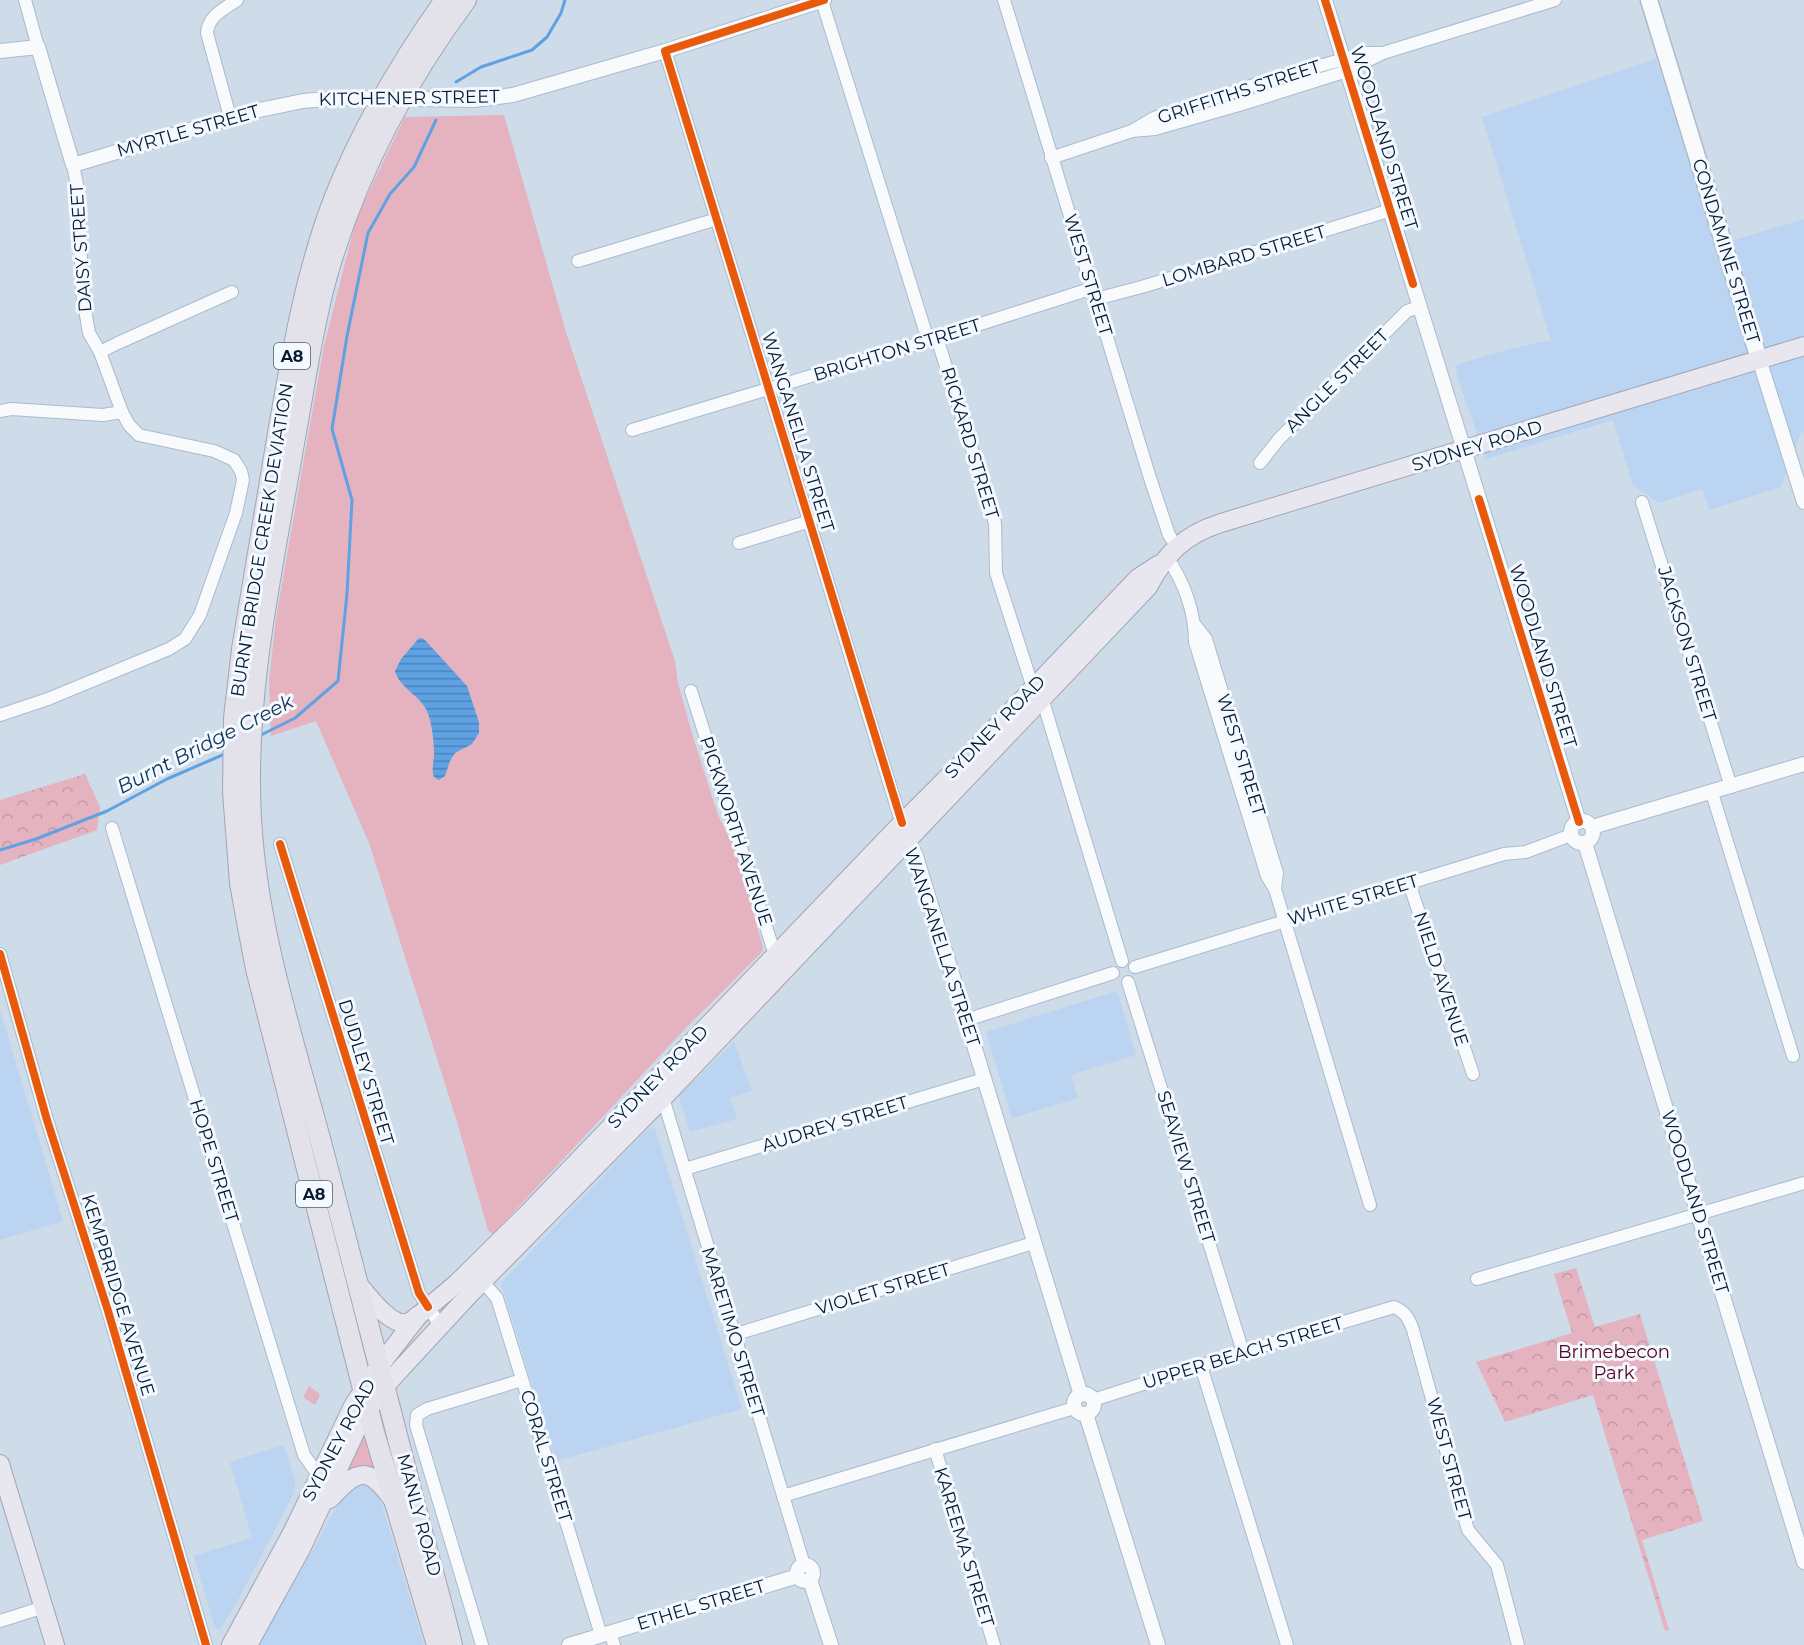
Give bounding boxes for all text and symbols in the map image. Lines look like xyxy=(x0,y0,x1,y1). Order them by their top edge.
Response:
street label: WOODLAND STREET xyxy=(1346,43,1423,233)
street label: GRIFFITHS STREET xyxy=(1155,55,1324,129)
street label: KITCHENER STREET xyxy=(318,85,500,111)
street label: MYRTLE STREET xyxy=(114,100,262,162)
street label: CONDAMINE STREET xyxy=(1687,156,1765,347)
street label: DAISY STREET xyxy=(65,182,96,313)
street label: WEST STREET xyxy=(1059,211,1117,339)
street label: LOMBARD STREET xyxy=(1159,220,1329,291)
street label: BRIGHTON STREET xyxy=(811,314,984,386)
street label: ANGLE STREET xyxy=(1281,324,1394,437)
street label: WANGANELLA STREET xyxy=(757,329,839,535)
road number: A8 xyxy=(274,343,310,369)
street label: RICKARD STREET xyxy=(936,364,1004,522)
street label: BURNT BRIDGE CREEK DEVIATION xyxy=(226,381,298,699)
street label: SYDNEY ROAD xyxy=(1409,416,1545,476)
street label: WOODLAND STREET xyxy=(1505,561,1582,751)
street label: JACKSON STREET xyxy=(1653,563,1721,725)
street label: SYDNEY ROAD xyxy=(940,671,1050,783)
water label: Burnt Bridge Creek xyxy=(113,689,298,799)
street label: WEST STREET xyxy=(1212,691,1270,819)
street label: PICKWORTH AVENUE xyxy=(695,734,777,928)
street label: WANGANELLA STREET xyxy=(899,845,985,1050)
street label: WHITE STREET xyxy=(1285,869,1422,930)
street label: NIELD AVENUE xyxy=(1409,909,1473,1049)
street label: DUDLEY STREET xyxy=(333,996,399,1148)
street label: SYDNEY ROAD xyxy=(603,1021,713,1133)
street label: SEAVIEW STREET xyxy=(1152,1088,1220,1247)
street label: AUDREY STREET xyxy=(759,1091,911,1157)
street label: HOPE STREET xyxy=(185,1097,243,1226)
street label: WOODLAND STREET xyxy=(1657,1107,1734,1297)
road number: A8 xyxy=(296,1181,332,1207)
street label: KEMPBRIDGE AVENUE xyxy=(77,1191,159,1399)
street label: MARETIMO STREET xyxy=(697,1244,770,1420)
street label: VIOLET STREET xyxy=(813,1258,953,1320)
street label: UPPER BEACH STREET xyxy=(1140,1312,1347,1394)
park label: Brimebecon Park xyxy=(1558,1341,1670,1384)
street label: SYDNEY ROAD xyxy=(298,1375,380,1505)
street label: CORAL STREET xyxy=(515,1387,577,1525)
street label: WEST STREET xyxy=(1422,1395,1476,1524)
street label: MANLY ROAD xyxy=(392,1451,446,1579)
street label: KAREEMA STREET xyxy=(929,1465,999,1630)
street label: ETHEL STREET xyxy=(634,1575,768,1635)

